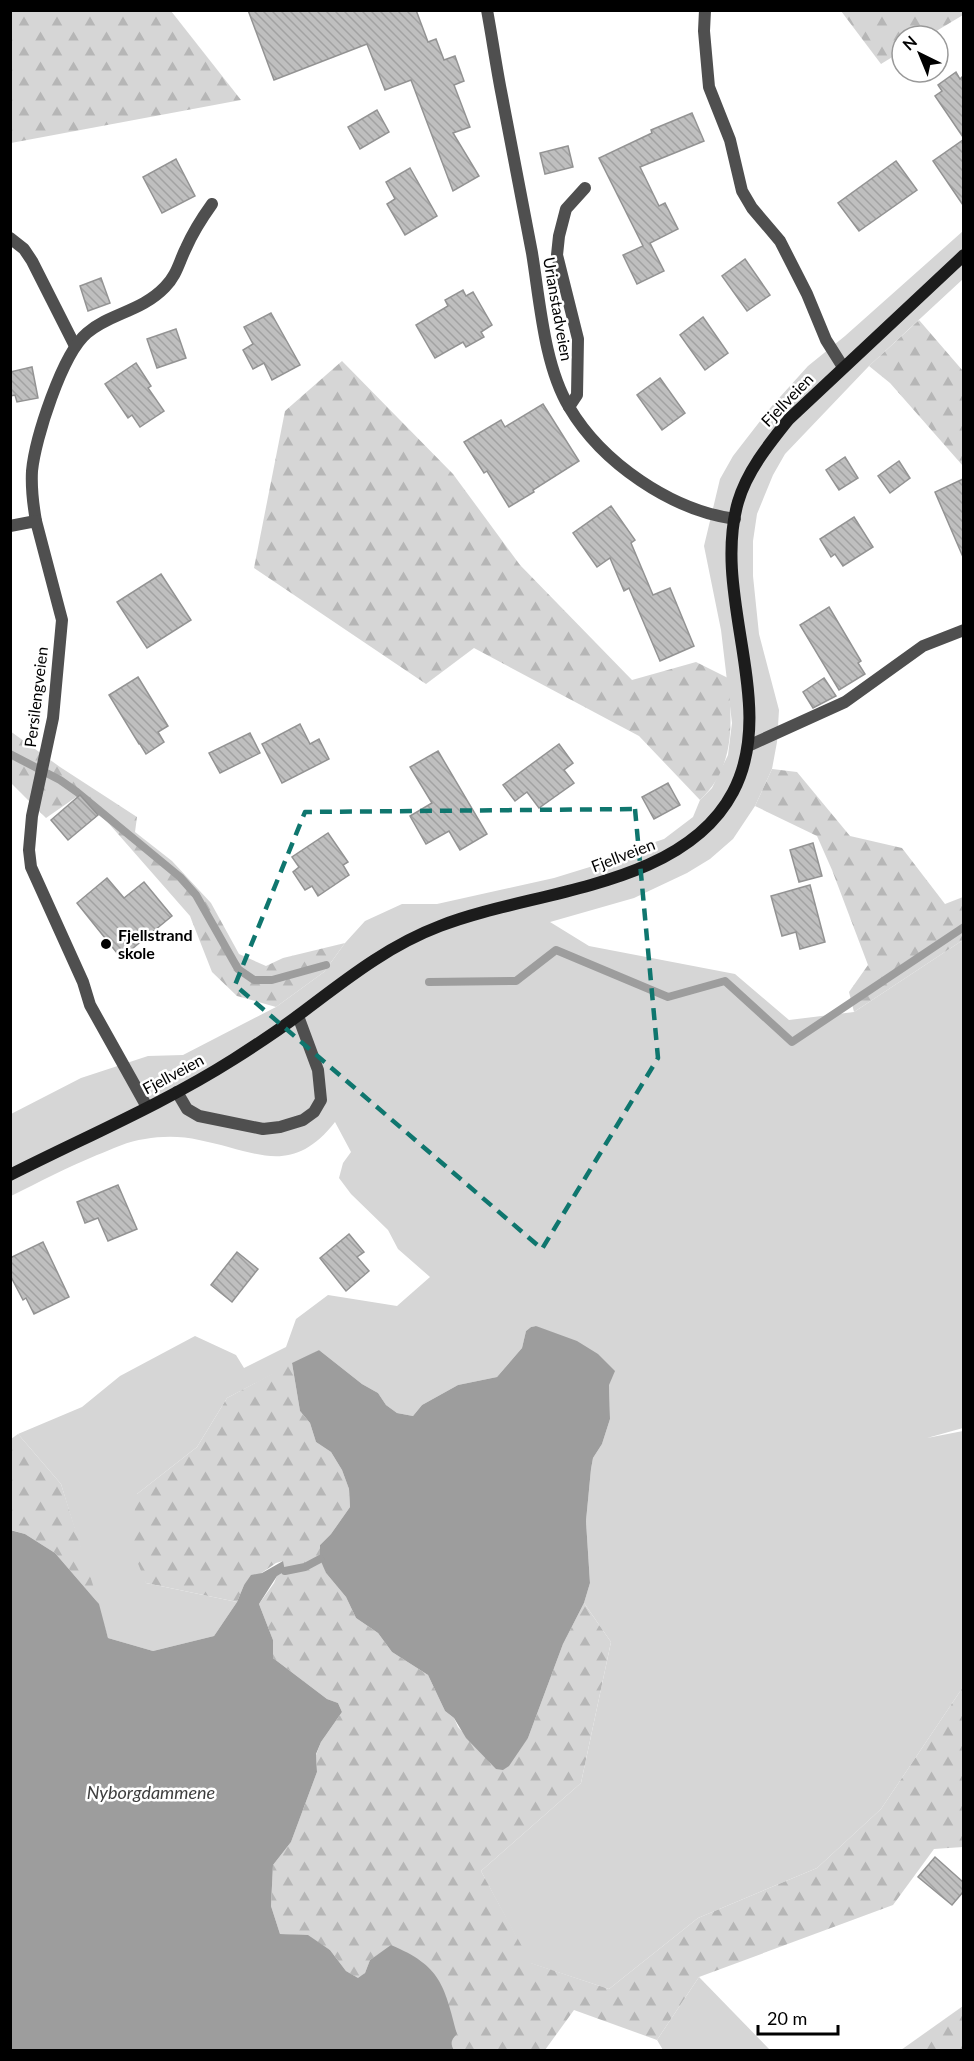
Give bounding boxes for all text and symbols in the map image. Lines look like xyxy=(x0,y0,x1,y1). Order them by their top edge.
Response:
north arrow xyxy=(890,24,950,84)
text: N xyxy=(898,32,920,54)
street label: Urianstadveien xyxy=(540,255,577,362)
street label: Fjellveien xyxy=(757,369,817,430)
street label: Persilengveien xyxy=(20,645,51,748)
street label: Fjellveien xyxy=(588,834,657,875)
place label: Fjellstrand skole xyxy=(118,925,193,962)
marker: Fjellstrand skole xyxy=(99,937,113,951)
street label: Fjellveien xyxy=(139,1050,207,1098)
water label: Nyborgdammene xyxy=(87,1781,215,1803)
scale bar xyxy=(758,1998,838,2036)
text: 20 m xyxy=(767,2007,807,2029)

